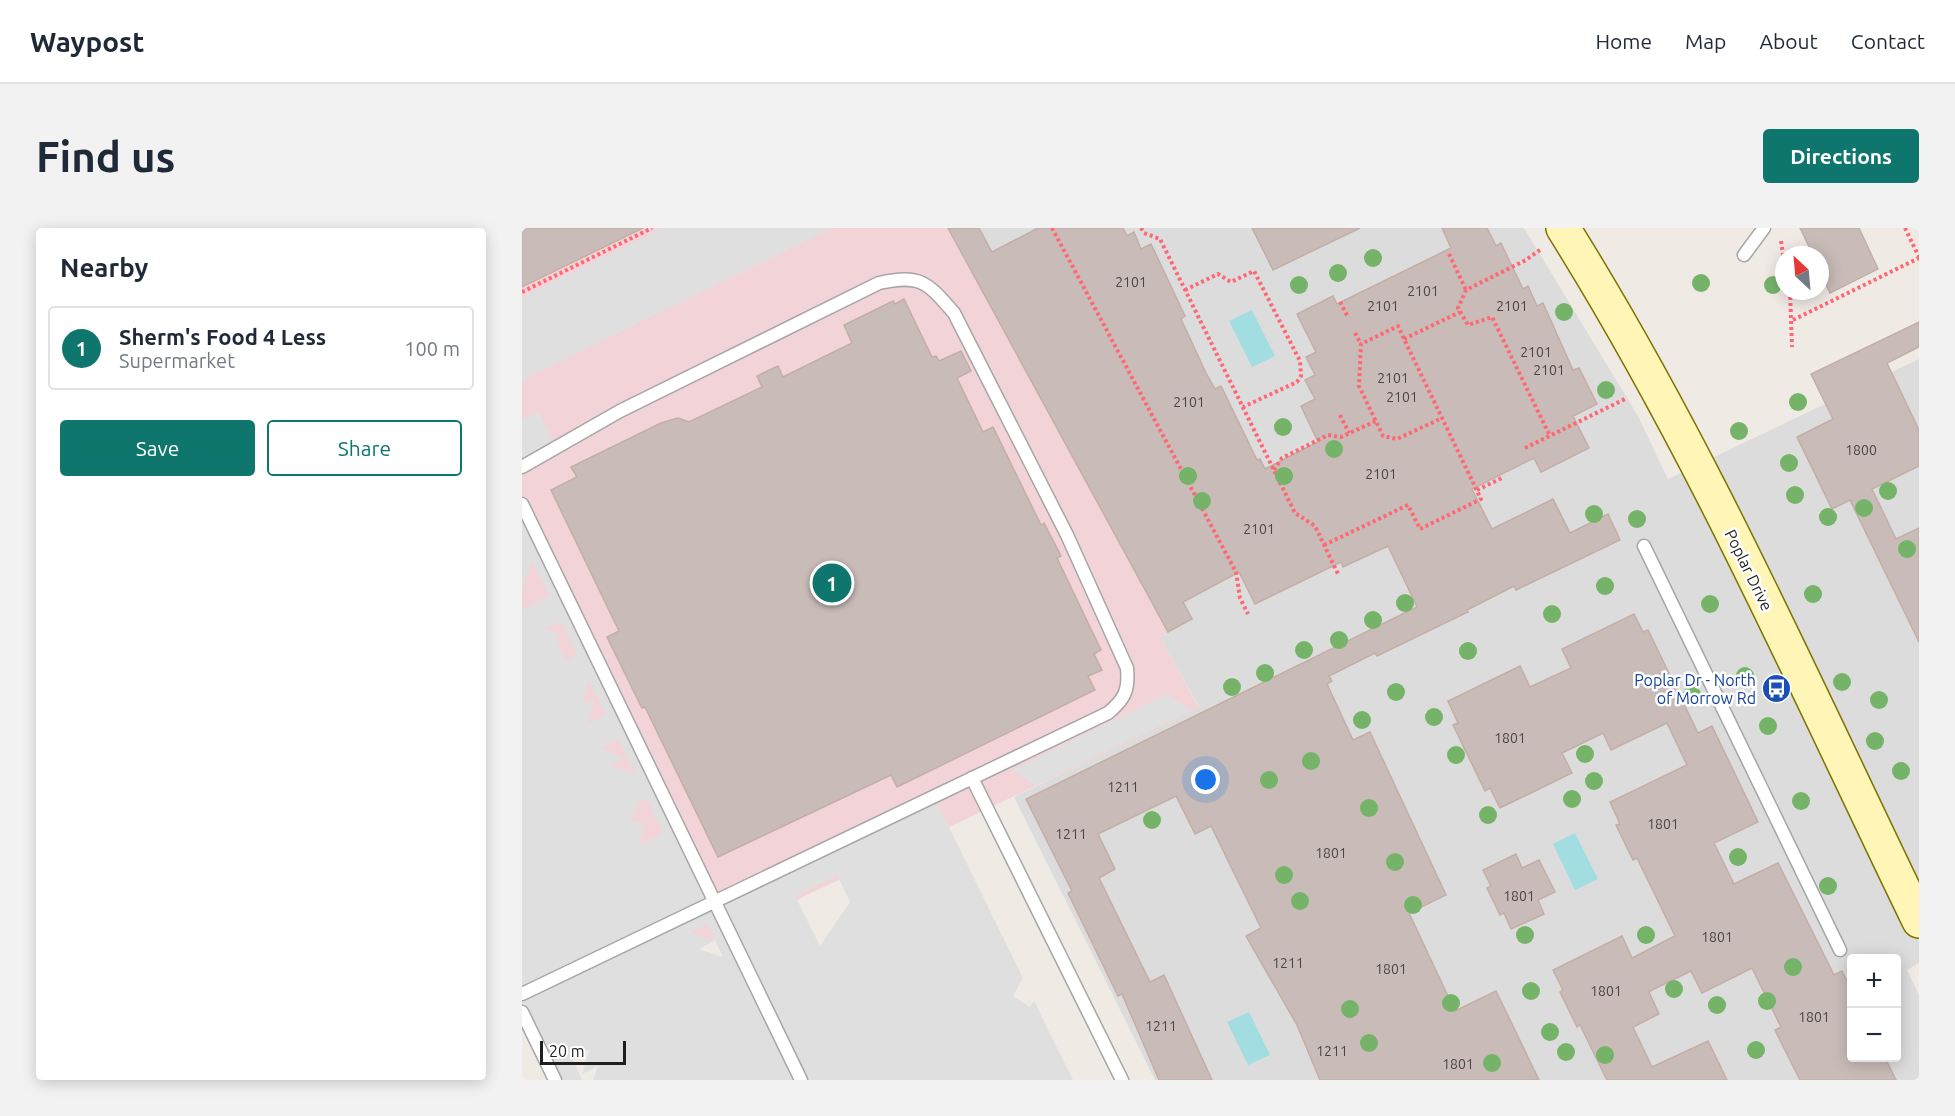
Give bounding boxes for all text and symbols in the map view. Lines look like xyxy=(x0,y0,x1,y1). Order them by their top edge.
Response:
text: Waypost xyxy=(30,26,144,57)
text: Home xyxy=(1595,29,1652,53)
text: Map xyxy=(1685,29,1726,53)
text: About xyxy=(1759,29,1818,53)
text: Contact xyxy=(1851,29,1925,53)
button: Directions xyxy=(1763,129,1919,183)
text: Find us xyxy=(36,133,175,180)
north arrow xyxy=(1775,246,1829,300)
text: Nearby xyxy=(60,253,148,282)
house number: 2101 xyxy=(1115,274,1147,290)
house number: 2101 xyxy=(1407,283,1439,299)
house number: 2101 xyxy=(1367,298,1399,314)
house number: 2101 xyxy=(1496,298,1528,314)
text: Sherm's Food 4 Less xyxy=(119,324,326,349)
text: 1 xyxy=(76,337,87,360)
text: 100 m xyxy=(404,337,460,360)
house number: 2101 xyxy=(1520,344,1552,360)
text: Supermarket xyxy=(119,349,235,372)
house number: 2101 xyxy=(1533,362,1565,378)
house number: 2101 xyxy=(1377,370,1409,386)
house number: 2101 xyxy=(1386,389,1418,405)
house number: 2101 xyxy=(1173,394,1205,410)
button: Save xyxy=(60,420,255,476)
button: Share xyxy=(267,420,462,476)
house number: 1800 xyxy=(1845,442,1877,458)
house number: 2101 xyxy=(1365,466,1397,482)
house number: 2101 xyxy=(1243,521,1275,537)
street label: Poplar Drive xyxy=(1722,526,1776,614)
pin: 1 xyxy=(812,560,852,606)
place label: Poplar Dr - North of Morrow Rd xyxy=(1634,671,1756,707)
bus stop icon: Poplar Dr - North of Morrow Rd xyxy=(1761,673,1793,705)
house number: 1801 xyxy=(1494,730,1526,746)
your location xyxy=(1191,765,1220,794)
house number: 1211 xyxy=(1107,779,1139,795)
house number: 1801 xyxy=(1647,816,1679,832)
house number: 1211 xyxy=(1055,826,1087,842)
house number: 1801 xyxy=(1315,845,1347,861)
house number: 1801 xyxy=(1503,888,1535,904)
house number: 1801 xyxy=(1701,929,1733,945)
map controls xyxy=(1847,954,1901,1062)
button: + xyxy=(1847,954,1901,1008)
house number: 1211 xyxy=(1272,955,1304,971)
house number: 1801 xyxy=(1375,961,1407,977)
house number: 1801 xyxy=(1590,983,1622,999)
button: − xyxy=(1847,1008,1901,1062)
house number: 1801 xyxy=(1798,1009,1830,1025)
house number: 1211 xyxy=(1145,1018,1177,1034)
scale bar xyxy=(540,1038,626,1066)
text: 20 m xyxy=(549,1042,585,1060)
house number: 1211 xyxy=(1316,1043,1348,1059)
house number: 1801 xyxy=(1442,1056,1474,1072)

